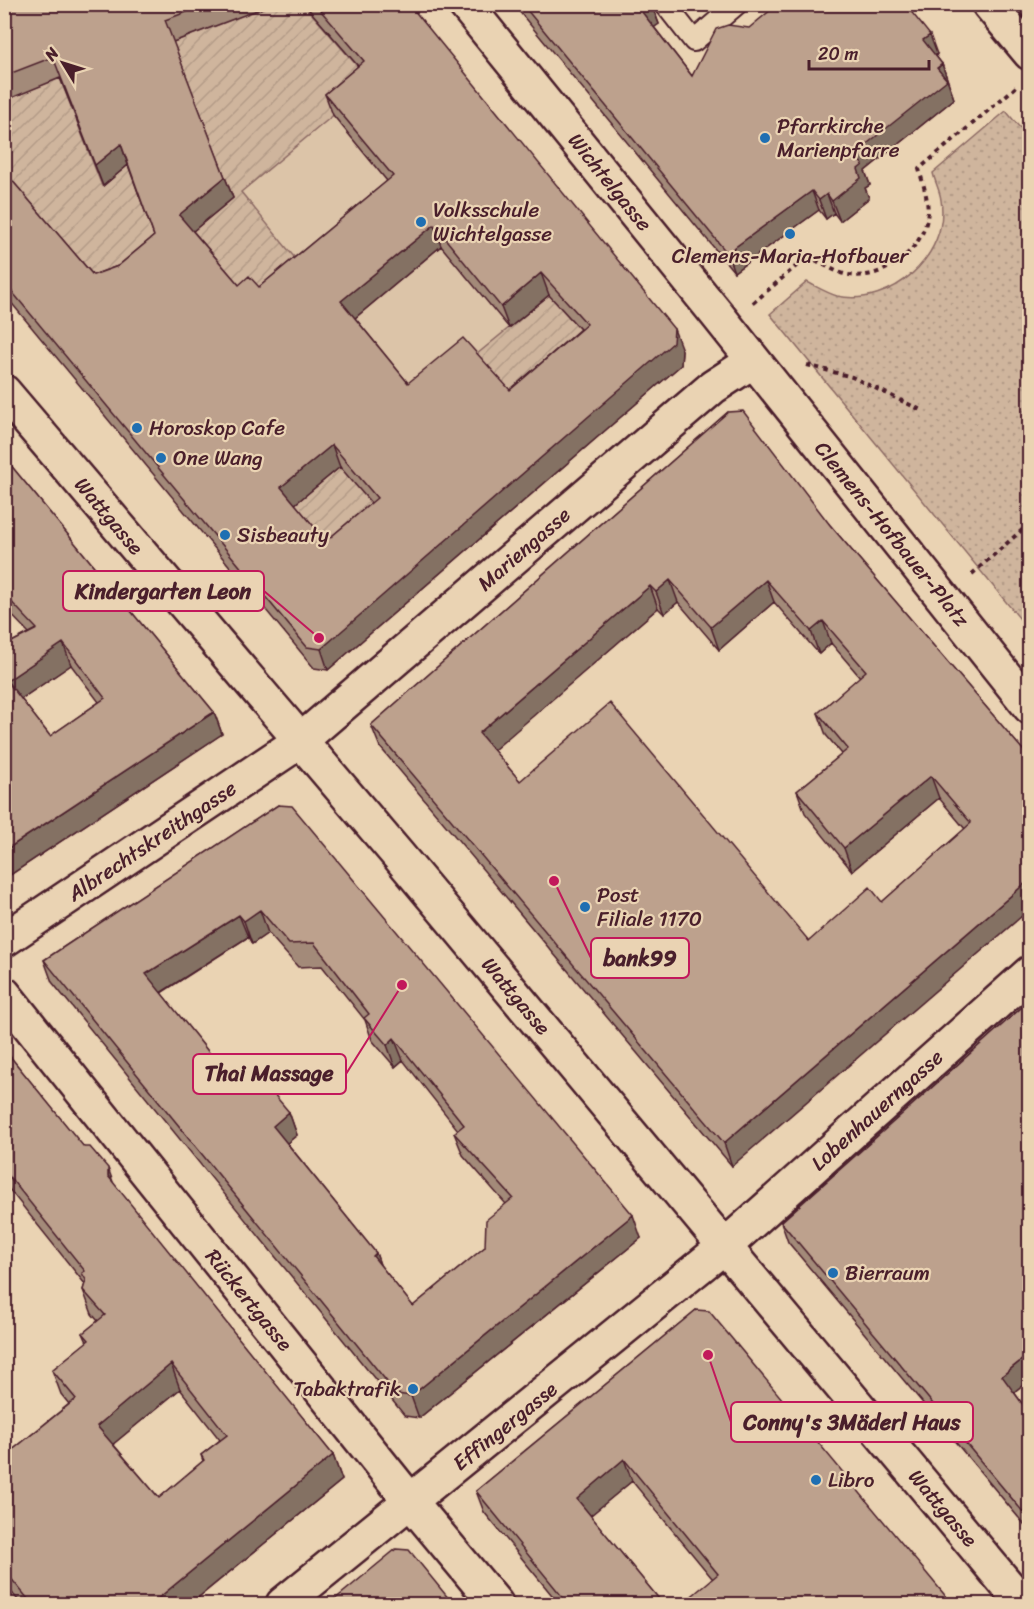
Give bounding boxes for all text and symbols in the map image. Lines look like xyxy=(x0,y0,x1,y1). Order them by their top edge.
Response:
north arrow xyxy=(33,33,93,93)
scale bar xyxy=(809,33,929,71)
text: 20 m xyxy=(818,38,858,70)
text: N xyxy=(36,40,67,68)
place label: Pfarrkirche Marienpfarre xyxy=(777,107,900,169)
street label: Wichtelgasse xyxy=(558,124,662,240)
marker: Pfarrkirche Marienpfarre xyxy=(758,131,772,145)
place label: Volksschule Wichtelgasse xyxy=(433,191,552,253)
marker: Volksschule Wichtelgasse xyxy=(414,215,428,229)
marker: Clemens-Maria-Hofbauer xyxy=(783,227,797,241)
place label: Clemens-Maria-Hofbauer xyxy=(672,237,910,275)
place label: Horoskop Cafe xyxy=(149,409,285,447)
marker: Horoskop Cafe xyxy=(130,421,144,435)
street label: Clemens-Hofbauer-Platz xyxy=(804,432,980,637)
place label: One Wang xyxy=(173,439,263,477)
marker: One Wang xyxy=(154,451,168,465)
street label: Wattgasse xyxy=(64,468,154,564)
street label: Mariengasse xyxy=(468,497,580,601)
place label: Sisbeauty xyxy=(237,516,329,554)
marker: Sisbeauty xyxy=(218,528,232,542)
callout: Kindergarten Leon xyxy=(63,571,264,611)
text: Kindergarten Leon xyxy=(74,572,251,611)
street label: Albrechtskreithgasse xyxy=(59,770,245,913)
place label: Post Filiale 1170 xyxy=(597,876,702,938)
marker: Post Filiale 1170 xyxy=(578,900,592,914)
callout: bank99 xyxy=(591,938,689,978)
text: bank99 xyxy=(602,939,677,978)
street label: Wattgasse xyxy=(471,948,561,1044)
street label: Lobenhauerngasse xyxy=(802,1039,953,1181)
callout: Thai Massage xyxy=(193,1054,346,1094)
text: Thai Massage xyxy=(204,1054,334,1093)
street label: Rückertgasse xyxy=(195,1240,303,1360)
place label: Bierraum xyxy=(845,1254,930,1292)
marker: Bierraum xyxy=(826,1266,840,1280)
place label: Tabaktrafik xyxy=(293,1370,401,1408)
street label: Effingergasse xyxy=(444,1371,566,1481)
marker: Tabaktrafik xyxy=(406,1382,420,1396)
callout: Conny's 3Mäderl Haus xyxy=(731,1402,973,1442)
text: Conny's 3Mäderl Haus xyxy=(742,1403,962,1442)
street label: Wattgasse xyxy=(898,1460,988,1556)
place label: Libro xyxy=(828,1461,875,1499)
marker: Libro xyxy=(809,1473,823,1487)

